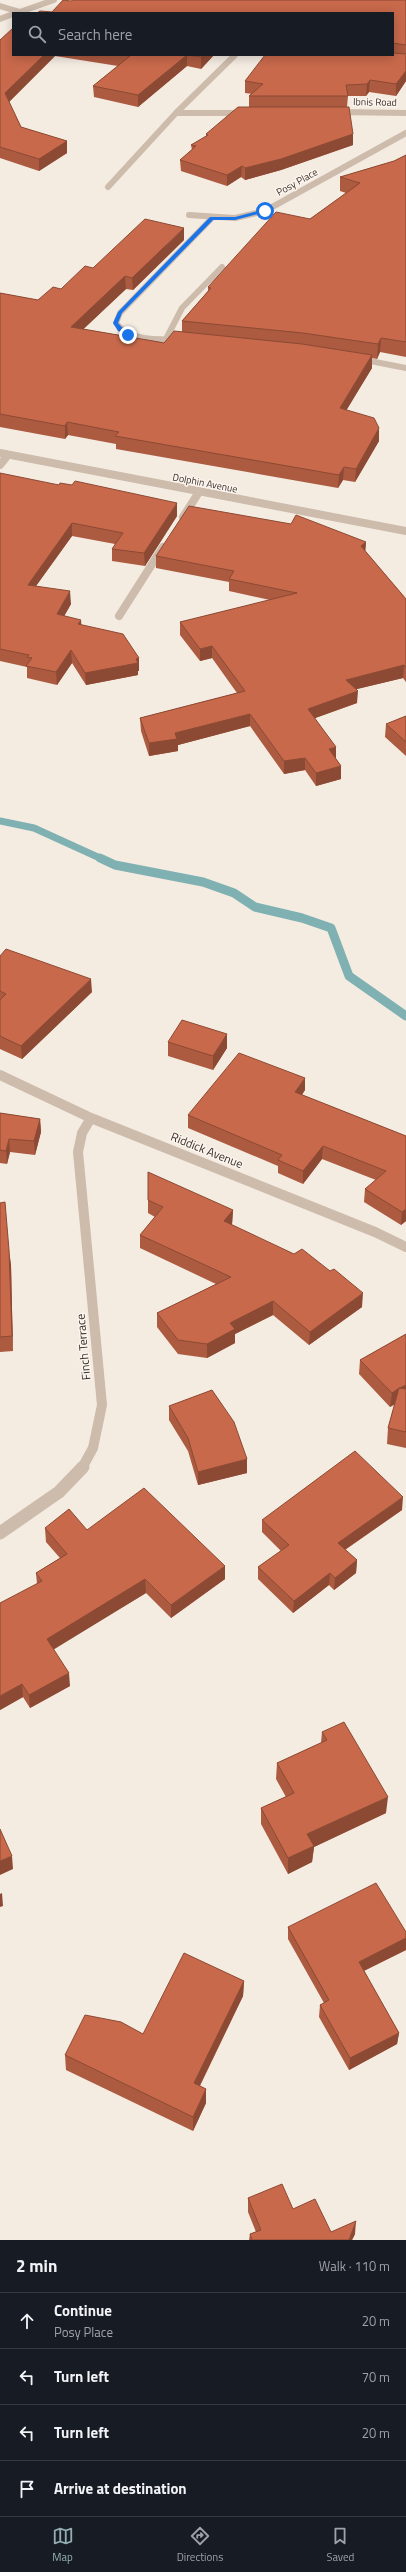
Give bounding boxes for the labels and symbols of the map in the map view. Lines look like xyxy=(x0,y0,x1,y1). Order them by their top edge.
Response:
street label: Ibnis Road xyxy=(353,94,397,110)
street label: Posy Place xyxy=(274,164,320,200)
route start xyxy=(256,202,274,220)
route end xyxy=(119,326,137,344)
street label: Dolphin Avenue xyxy=(171,469,239,497)
street label: Riddick Avenue xyxy=(168,1127,246,1173)
street label: Finch Terrace xyxy=(71,1313,95,1381)

